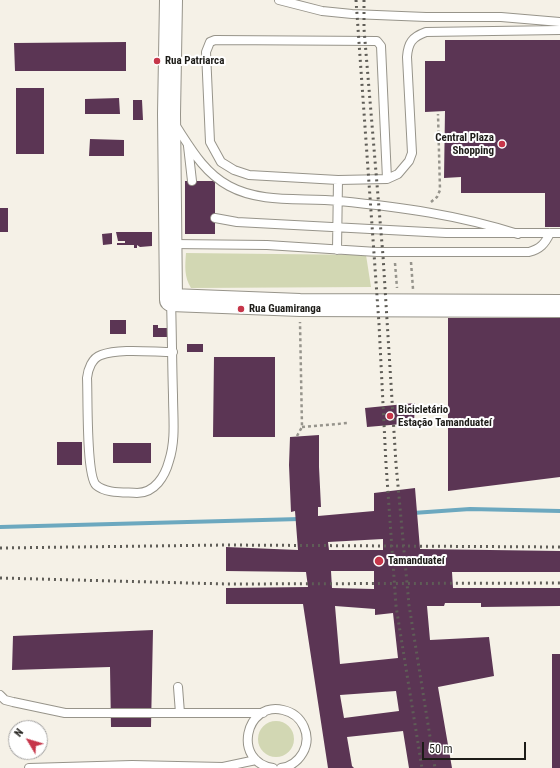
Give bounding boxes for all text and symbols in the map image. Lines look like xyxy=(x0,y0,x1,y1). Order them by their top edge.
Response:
place label: Rua Patriarca xyxy=(165,54,224,68)
marker: Rua Patriarca xyxy=(152,56,162,66)
place label: Central Plaza Shopping xyxy=(435,131,494,157)
marker: Central Plaza Shopping xyxy=(497,139,507,149)
place label: Rua Guamiranga xyxy=(249,302,321,316)
marker: Rua Guamiranga xyxy=(236,304,246,314)
place label: Bicicletário Estação Tamanduateí xyxy=(398,403,492,429)
marker: Bicicletário Estação Tamanduateí xyxy=(385,411,395,421)
place label: Tamanduateí xyxy=(388,554,445,568)
marker: Tamanduateí xyxy=(373,555,385,567)
north arrow xyxy=(8,720,48,760)
text: N xyxy=(12,726,26,740)
scale bar xyxy=(424,734,528,760)
text: 50 m xyxy=(429,742,453,756)

